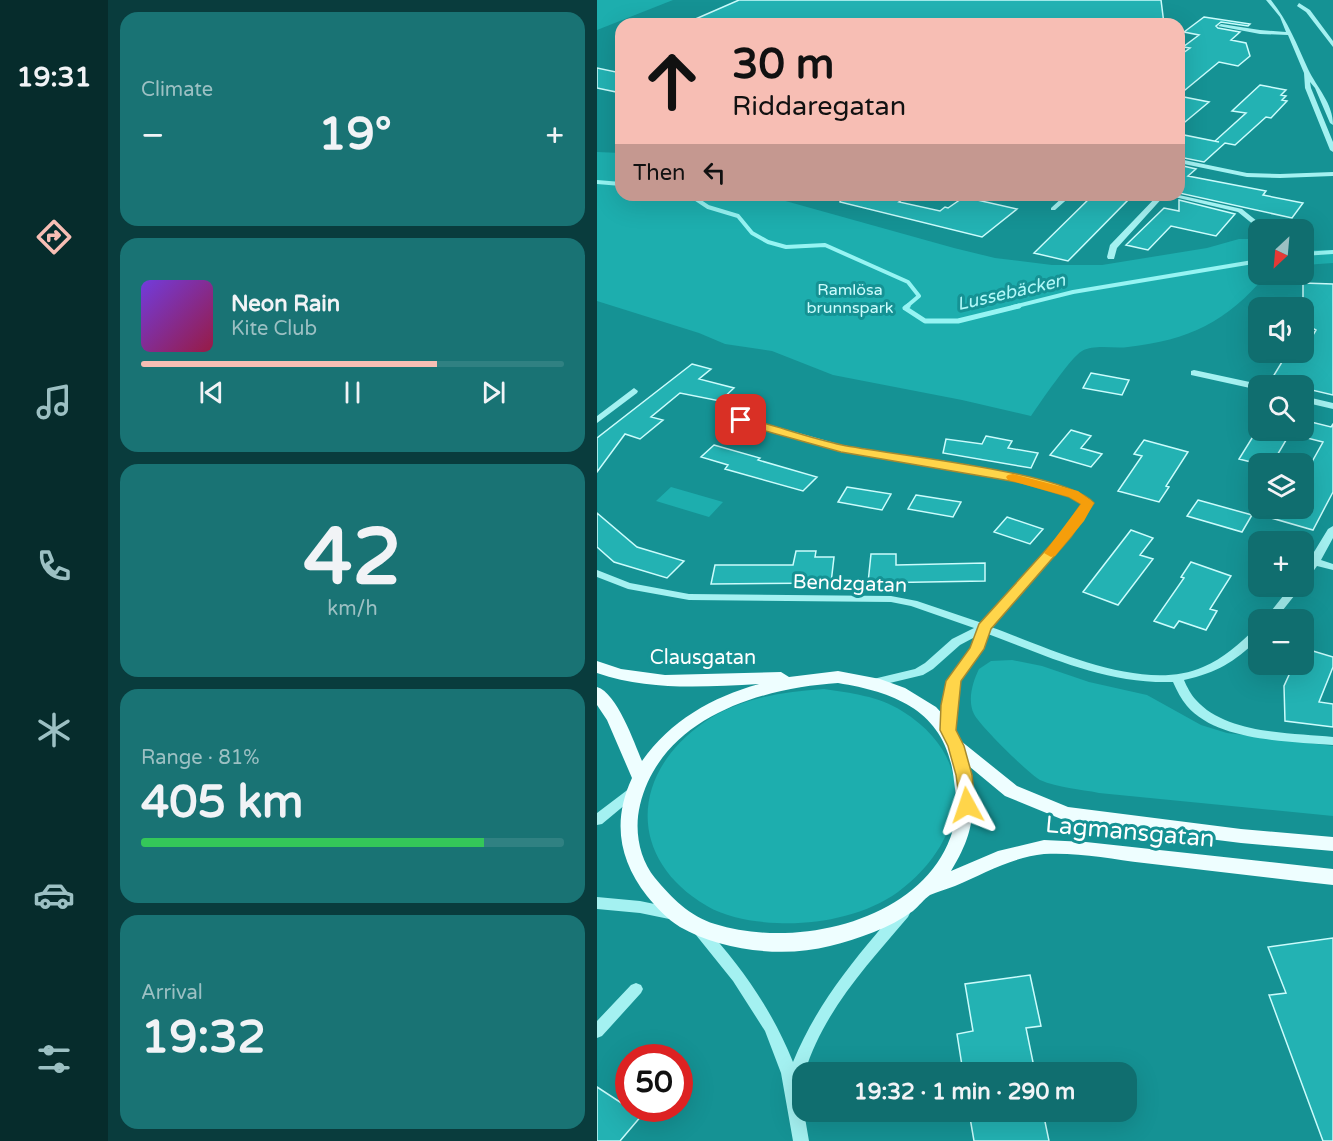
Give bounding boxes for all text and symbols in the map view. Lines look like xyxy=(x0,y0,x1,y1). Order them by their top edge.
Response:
text: 30 m xyxy=(732,39,834,90)
icon: ahead xyxy=(633,42,711,120)
text: 19:31 xyxy=(17,61,91,94)
text: Climate xyxy=(141,78,213,102)
text: Riddaregatan xyxy=(732,90,906,123)
text: 19° xyxy=(318,108,392,162)
text: − xyxy=(141,116,165,155)
text: + xyxy=(545,116,564,155)
icon: left xyxy=(698,156,731,189)
text: Then xyxy=(633,160,686,186)
icon: directions xyxy=(33,216,75,258)
north arrow xyxy=(1248,219,1314,285)
map controls xyxy=(1248,219,1314,675)
water label: Lussebäcken xyxy=(955,269,1068,315)
park label: Ramlösa brunnspark xyxy=(806,280,894,318)
text: Neon Rain xyxy=(231,291,340,317)
button: sound xyxy=(1248,297,1314,363)
text: Kite Club xyxy=(231,317,317,341)
button: search xyxy=(1248,375,1314,441)
icon: previous xyxy=(195,376,228,409)
icon: pause xyxy=(336,376,369,409)
icon: next xyxy=(477,376,510,409)
icon: music xyxy=(33,381,75,423)
pin xyxy=(715,394,766,445)
icon: arrive xyxy=(724,403,757,436)
button: layers xyxy=(1248,453,1314,519)
text: 42 xyxy=(304,511,401,605)
button: + xyxy=(1248,531,1314,597)
icon: phone xyxy=(33,545,75,587)
street label: Bendzgatan xyxy=(792,570,908,598)
text: km/h xyxy=(327,597,378,621)
button: − xyxy=(1248,609,1314,675)
street label: Clausgatan xyxy=(650,646,756,670)
icon: climate xyxy=(33,709,75,751)
text: Range · 81% xyxy=(141,746,260,770)
position arrow xyxy=(935,773,999,837)
text: 405 km xyxy=(141,776,303,830)
street label: Lagmansgatan xyxy=(1044,810,1216,854)
icon: car xyxy=(33,874,75,916)
text: Arrival xyxy=(141,981,203,1005)
text: 19:32 xyxy=(141,1011,266,1065)
icon: filters xyxy=(33,1038,75,1080)
speed limit sign: 50 xyxy=(615,1044,693,1122)
text: 19:32 · 1 min · 290 m xyxy=(854,1079,1075,1105)

